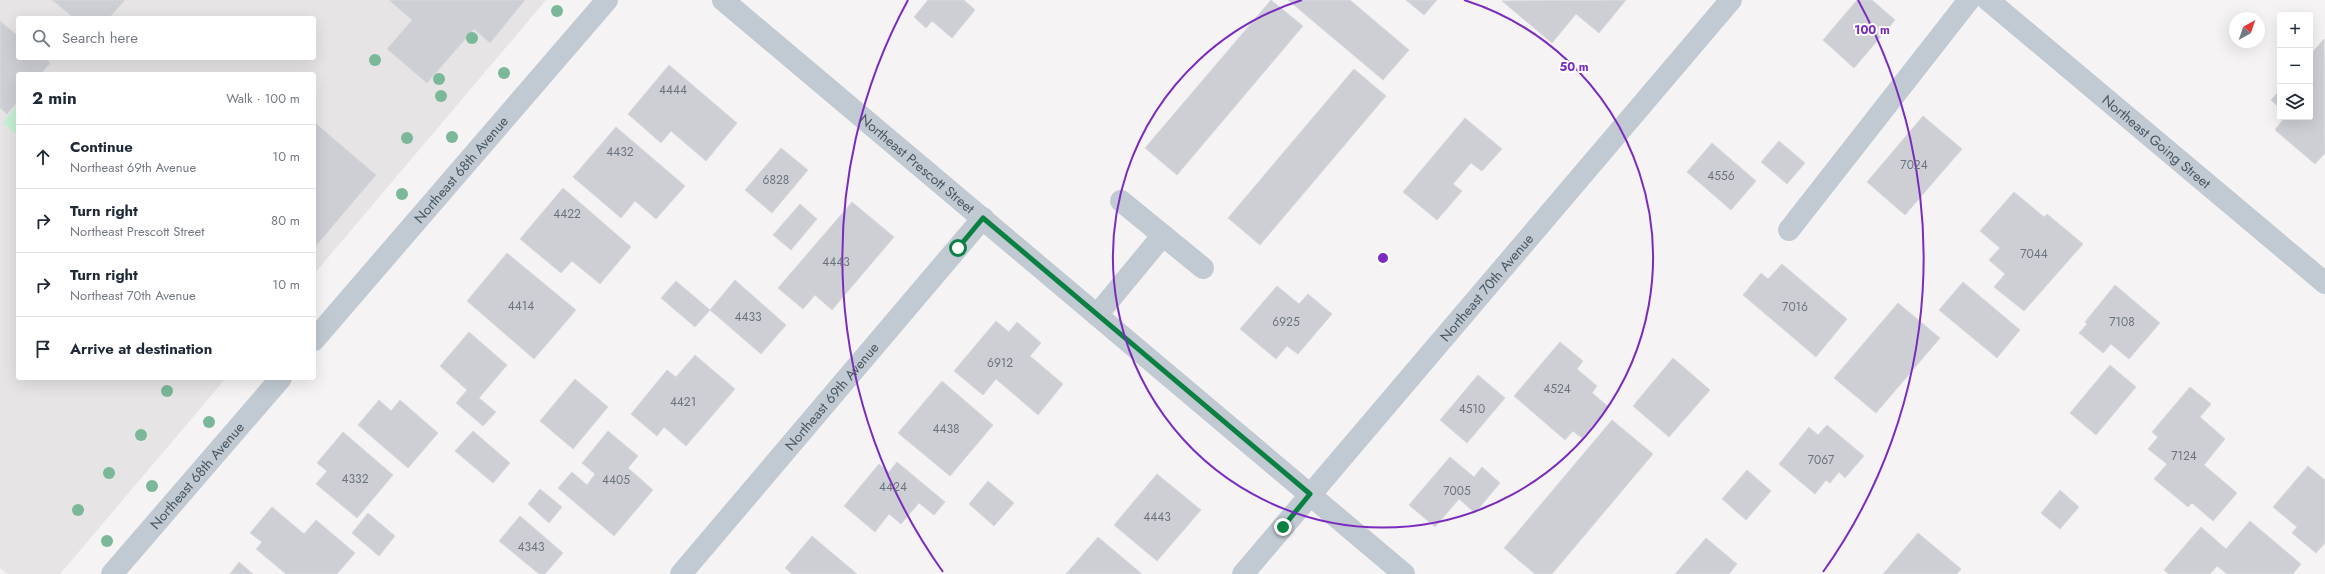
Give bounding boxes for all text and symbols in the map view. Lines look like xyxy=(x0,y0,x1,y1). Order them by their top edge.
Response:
north arrow xyxy=(2229,12,2265,48)
map controls xyxy=(2277,12,2313,120)
button: + xyxy=(2277,12,2313,48)
search box xyxy=(16,16,316,60)
text: 100 m xyxy=(1854,21,1890,39)
icon: search xyxy=(30,27,52,49)
text: Search here xyxy=(62,27,138,49)
button: − xyxy=(2277,48,2313,84)
text: 50 m xyxy=(1559,58,1589,76)
house number: 4444 xyxy=(659,81,687,99)
button: layers xyxy=(2277,84,2313,120)
text: 2 min xyxy=(32,86,77,110)
text: Walk · 100 m xyxy=(226,89,300,108)
street label: Northeast Going Street xyxy=(2098,90,2216,193)
street label: Northeast Prescott Street xyxy=(855,109,980,218)
street label: Northeast 68th Avenue xyxy=(409,112,513,227)
text: Continue xyxy=(70,136,133,158)
house number: 4432 xyxy=(606,143,634,161)
icon: ahead xyxy=(32,146,54,168)
text: 10 m xyxy=(272,147,300,166)
house number: 7024 xyxy=(1900,156,1928,174)
text: Northeast 69th Avenue xyxy=(70,158,196,177)
house number: 4556 xyxy=(1707,167,1735,185)
house number: 6828 xyxy=(763,171,789,189)
text: Turn right xyxy=(70,200,138,222)
house number: 4422 xyxy=(553,205,581,223)
icon: right xyxy=(32,210,54,232)
text: 80 m xyxy=(271,211,300,230)
text: Northeast Prescott Street xyxy=(70,222,204,241)
street label: Northeast 70th Avenue xyxy=(1435,229,1538,346)
route start xyxy=(949,239,967,257)
house number: 7044 xyxy=(2020,245,2048,263)
centre of rings xyxy=(1376,251,1390,265)
house number: 4443 xyxy=(822,253,850,271)
text: Turn right xyxy=(70,264,138,286)
icon: right xyxy=(32,274,54,296)
text: 10 m xyxy=(272,275,300,294)
text: Northeast 70th Avenue xyxy=(70,286,196,305)
house number: 4414 xyxy=(508,297,534,315)
house number: 7016 xyxy=(1782,298,1808,316)
house number: 4433 xyxy=(734,308,762,326)
house number: 6925 xyxy=(1272,313,1300,331)
house number: 7108 xyxy=(2109,313,2135,331)
icon: arrive xyxy=(32,338,54,360)
text: Arrive at destination xyxy=(70,338,212,360)
street label: Northeast 69th Avenue xyxy=(780,338,883,455)
house number: 6912 xyxy=(987,354,1013,372)
house number: 4524 xyxy=(1543,380,1571,398)
house number: 4421 xyxy=(670,393,696,411)
house number: 4510 xyxy=(1459,400,1485,418)
street label: Northeast 68th Avenue xyxy=(145,418,249,533)
house number: 4438 xyxy=(932,420,960,438)
house number: 7124 xyxy=(2171,447,2197,465)
house number: 7067 xyxy=(1808,451,1835,469)
house number: 4332 xyxy=(342,470,369,488)
house number: 4405 xyxy=(602,471,630,489)
house number: 4424 xyxy=(879,478,907,496)
house number: 7005 xyxy=(1443,482,1471,500)
house number: 4443 xyxy=(1143,508,1171,526)
route end xyxy=(1274,518,1292,536)
house number: 4343 xyxy=(517,538,545,556)

